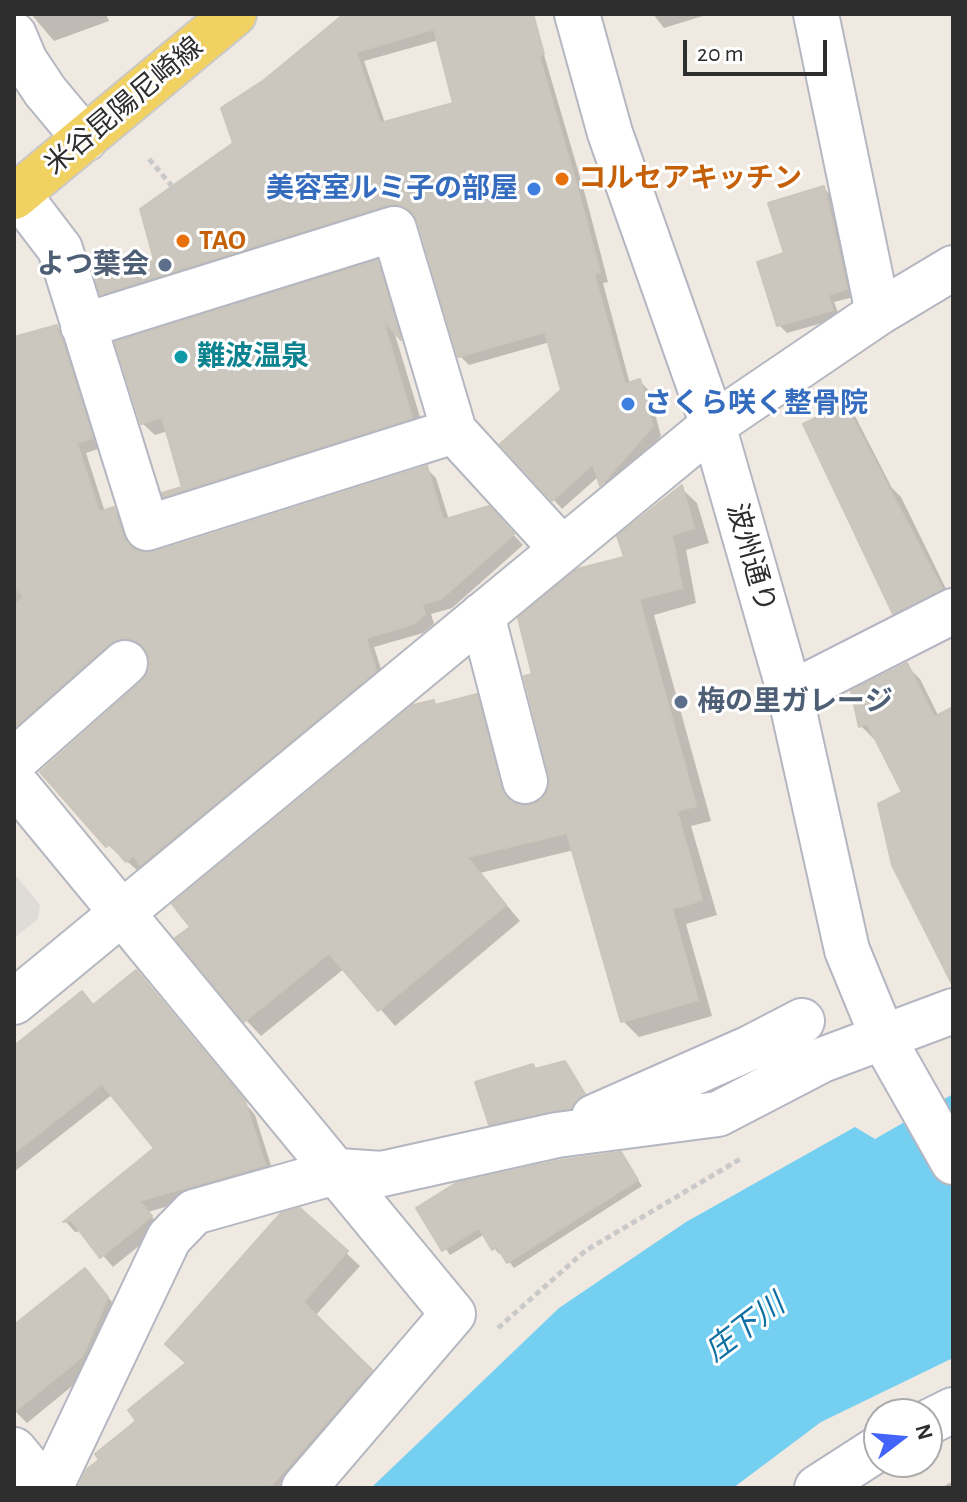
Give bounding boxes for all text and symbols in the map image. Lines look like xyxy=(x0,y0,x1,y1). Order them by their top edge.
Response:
scale bar xyxy=(687,24,831,74)
street label: 米谷昆陽尼崎線 xyxy=(38,30,210,182)
text: 20 m xyxy=(697,42,744,66)
place label: コルセアキッチン xyxy=(578,162,802,196)
marker: コルセアキッチン xyxy=(553,170,571,188)
place label: 美容室ルミ子の部屋 xyxy=(266,172,518,206)
marker: 美容室ルミ子の部屋 xyxy=(525,180,543,198)
place label: TAO xyxy=(199,224,246,258)
marker: TAO xyxy=(174,232,192,250)
place label: よつ葉会 xyxy=(37,248,149,282)
marker: よつ葉会 xyxy=(156,256,174,274)
place label: 難波温泉 xyxy=(197,340,309,374)
marker: 難波温泉 xyxy=(172,348,190,366)
place label: さくら咲く整骨院 xyxy=(644,387,868,421)
marker: さくら咲く整骨院 xyxy=(619,395,637,413)
street label: 波州通り xyxy=(719,500,783,616)
place label: 梅の里ガレージ xyxy=(697,685,893,719)
marker: 梅の里ガレージ xyxy=(672,693,690,711)
water label: 庄下川 xyxy=(698,1287,792,1369)
north arrow xyxy=(863,1398,943,1478)
text: N xyxy=(911,1422,937,1442)

